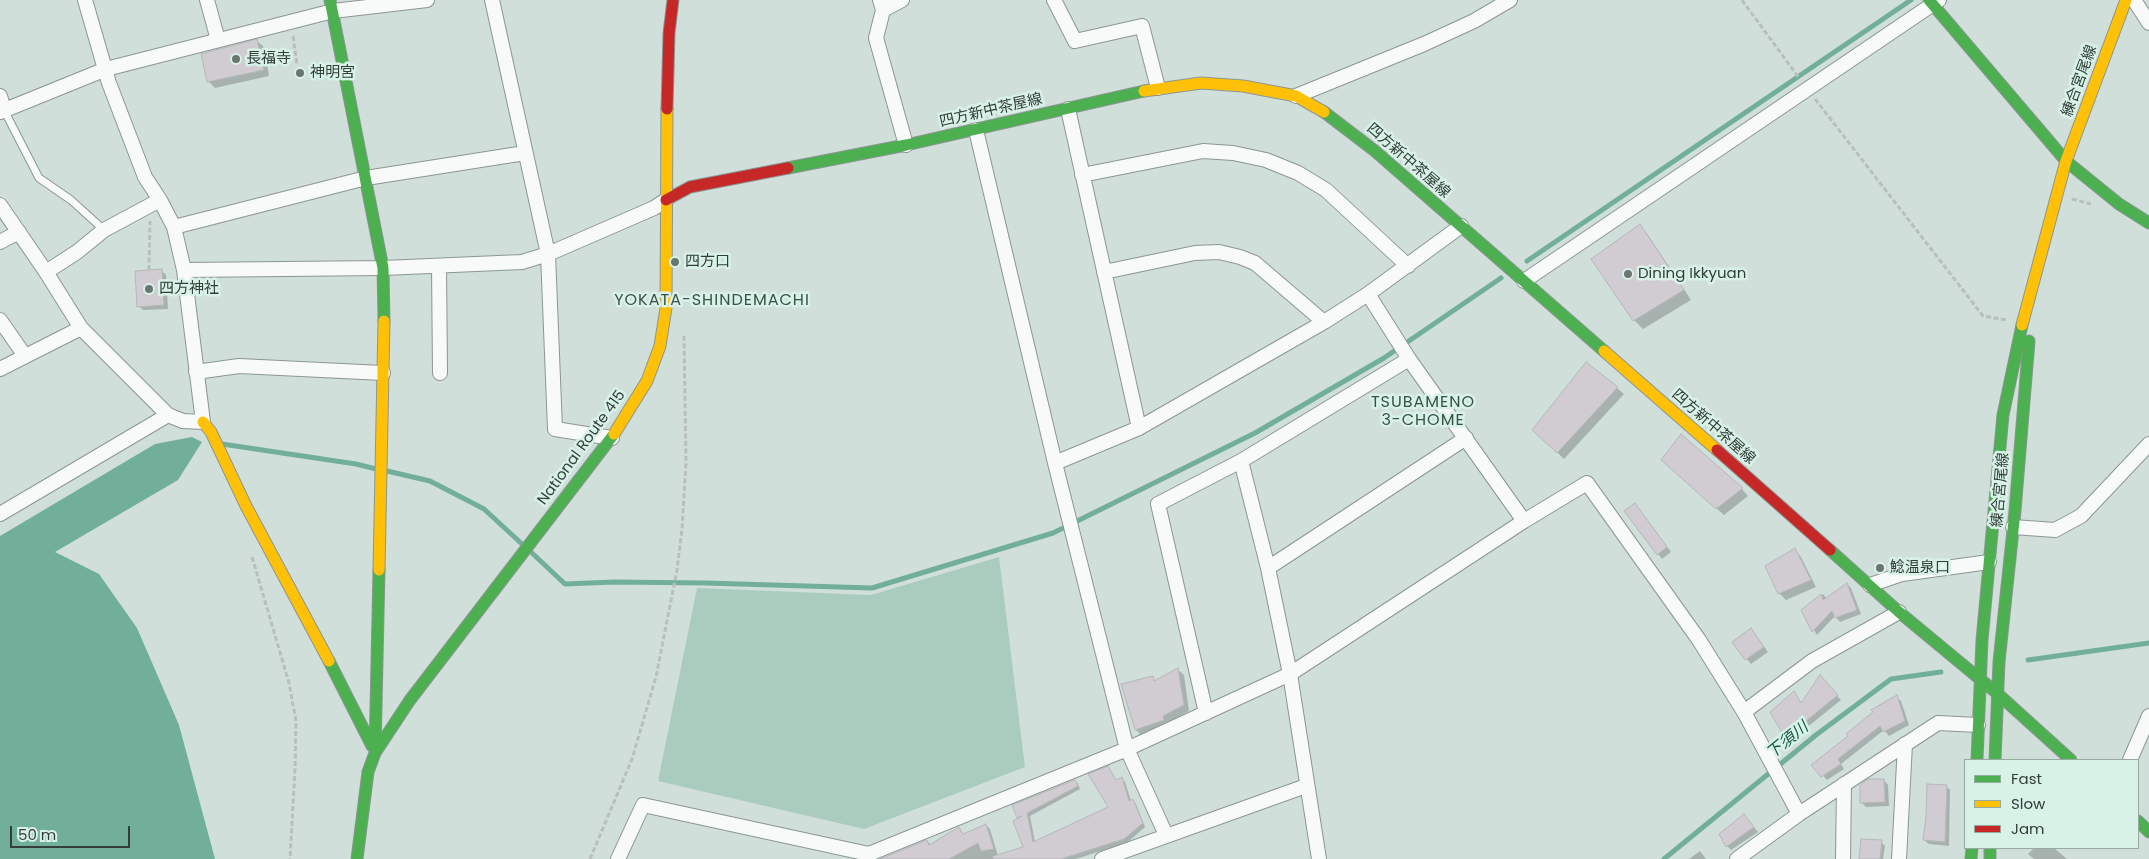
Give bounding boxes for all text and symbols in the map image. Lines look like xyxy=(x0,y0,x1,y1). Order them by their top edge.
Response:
street label: 練合宮尾線 xyxy=(2059,43,2101,119)
place label: 長福寺 xyxy=(246,50,291,68)
marker: 長福寺 xyxy=(230,53,242,65)
place label: 神明宮 xyxy=(310,64,355,82)
marker: 神明宮 xyxy=(294,67,306,79)
street label: 四方新中茶屋線 xyxy=(938,90,1044,132)
street label: 四方新中茶屋線 xyxy=(1362,120,1454,202)
place label: 四方口 xyxy=(685,253,730,271)
marker: 四方口 xyxy=(669,256,681,268)
place label: Dining Ikkyuan xyxy=(1638,265,1746,283)
marker: Dining Ikkyuan xyxy=(1622,268,1634,280)
place label: 四方神社 xyxy=(159,280,219,298)
marker: 四方神社 xyxy=(143,283,155,295)
district label: YOKATA-SHINDEMACHI xyxy=(612,291,812,311)
street label: 四方新中茶屋線 xyxy=(1667,386,1759,468)
street label: National Route 415 xyxy=(534,387,630,509)
district label: TSUBAMENO 3-CHOME xyxy=(1370,393,1476,431)
street label: 練合宮尾線 xyxy=(1989,452,2013,528)
place label: 鯰温泉口 xyxy=(1890,559,1950,577)
marker: 鯰温泉口 xyxy=(1874,562,1886,574)
water label: 下須川 xyxy=(1763,718,1813,764)
legend xyxy=(1964,759,2139,849)
text: Fast xyxy=(2011,768,2042,789)
text: Slow xyxy=(2011,793,2045,814)
scale bar xyxy=(12,816,132,848)
text: Jam xyxy=(2011,818,2045,839)
text: 50 m xyxy=(18,824,56,845)

